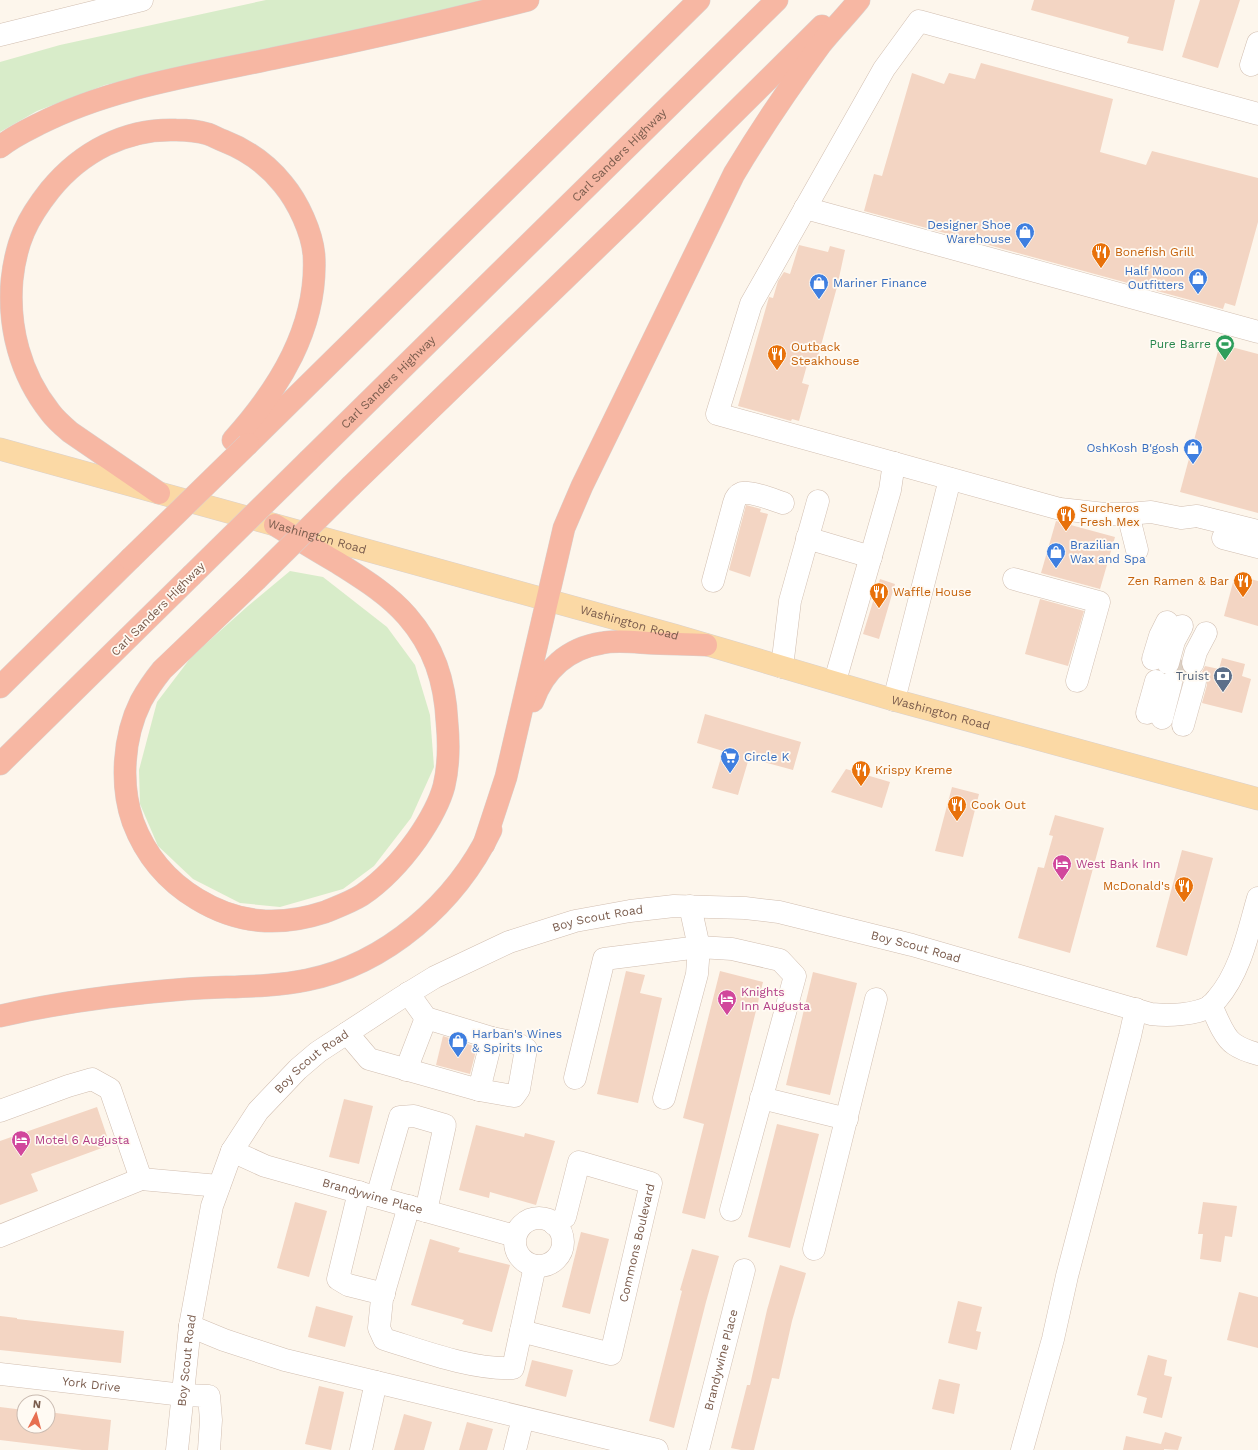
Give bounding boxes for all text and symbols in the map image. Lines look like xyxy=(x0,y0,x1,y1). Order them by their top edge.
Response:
street label: Carl Sanders Highway xyxy=(569,105,670,205)
place label: Designer Shoe Warehouse xyxy=(927,218,1011,246)
shop icon: Designer Shoe Warehouse xyxy=(1014,221,1036,249)
restaurant icon: Bonefish Grill xyxy=(1090,241,1112,269)
place label: Bonefish Grill xyxy=(1115,245,1195,259)
place label: Half Moon Outfitters xyxy=(1124,264,1184,292)
shop icon: Half Moon Outfitters xyxy=(1187,267,1209,295)
shop icon: Mariner Finance xyxy=(808,272,830,300)
place label: Mariner Finance xyxy=(833,276,927,290)
street label: Carl Sanders Highway xyxy=(338,332,439,432)
sports icon: Pure Barre xyxy=(1214,333,1236,361)
place label: Pure Barre xyxy=(1149,337,1211,351)
place label: Outback Steakhouse xyxy=(791,340,860,368)
restaurant icon: Outback Steakhouse xyxy=(766,343,788,371)
shop icon: OshKosh B'gosh xyxy=(1182,437,1204,465)
place label: OshKosh B'gosh xyxy=(1086,441,1179,455)
place label: Surcheros Fresh Mex xyxy=(1080,501,1140,529)
restaurant icon: Surcheros Fresh Mex xyxy=(1055,504,1077,532)
street label: Washington Road xyxy=(266,516,368,557)
place label: Brazilian Wax and Spa xyxy=(1070,538,1146,566)
shop icon: Brazilian Wax and Spa xyxy=(1045,541,1067,569)
street label: Carl Sanders Highway xyxy=(108,559,208,659)
restaurant icon: Zen Ramen & Bar xyxy=(1232,570,1254,598)
place label: Zen Ramen & Bar xyxy=(1128,574,1229,588)
restaurant icon: Waffle House xyxy=(868,581,890,609)
place label: Waffle House xyxy=(893,585,972,599)
street label: Washington Road xyxy=(579,602,680,643)
bank icon: Truist xyxy=(1212,665,1234,693)
place label: Truist xyxy=(1176,669,1209,683)
street label: Washington Road xyxy=(890,693,992,733)
supermarket icon: Circle K xyxy=(719,746,741,774)
place label: Circle K xyxy=(744,750,790,764)
restaurant icon: Krispy Kreme xyxy=(850,759,872,787)
place label: Krispy Kreme xyxy=(875,763,953,777)
restaurant icon: Cook Out xyxy=(946,794,968,822)
place label: Cook Out xyxy=(971,798,1026,812)
hotel icon: West Bank Inn xyxy=(1051,853,1073,881)
place label: West Bank Inn xyxy=(1076,857,1161,871)
restaurant icon: McDonald's xyxy=(1173,875,1195,903)
place label: McDonald's xyxy=(1103,879,1170,893)
street label: Boy Scout Road xyxy=(551,903,644,935)
street label: Boy Scout Road xyxy=(870,928,962,966)
place label: Knights Inn Augusta xyxy=(741,985,810,1013)
hotel icon: Knights Inn Augusta xyxy=(716,988,738,1016)
street label: Boy Scout Road xyxy=(271,1027,351,1096)
place label: Harban's Wines & Spirits Inc xyxy=(472,1027,562,1055)
shop icon: Harban's Wines & Spirits Inc xyxy=(447,1030,469,1058)
hotel icon: Motel 6 Augusta xyxy=(10,1129,32,1157)
place label: Motel 6 Augusta xyxy=(35,1133,130,1147)
street label: Brandywine Place xyxy=(321,1175,425,1217)
street label: Commons Boulevard xyxy=(616,1182,658,1304)
street label: Brandywine Place xyxy=(701,1308,741,1412)
street label: Boy Scout Road xyxy=(175,1313,199,1407)
street label: York Drive xyxy=(61,1374,121,1395)
north arrow xyxy=(16,1394,56,1434)
text: N xyxy=(32,1398,42,1411)

